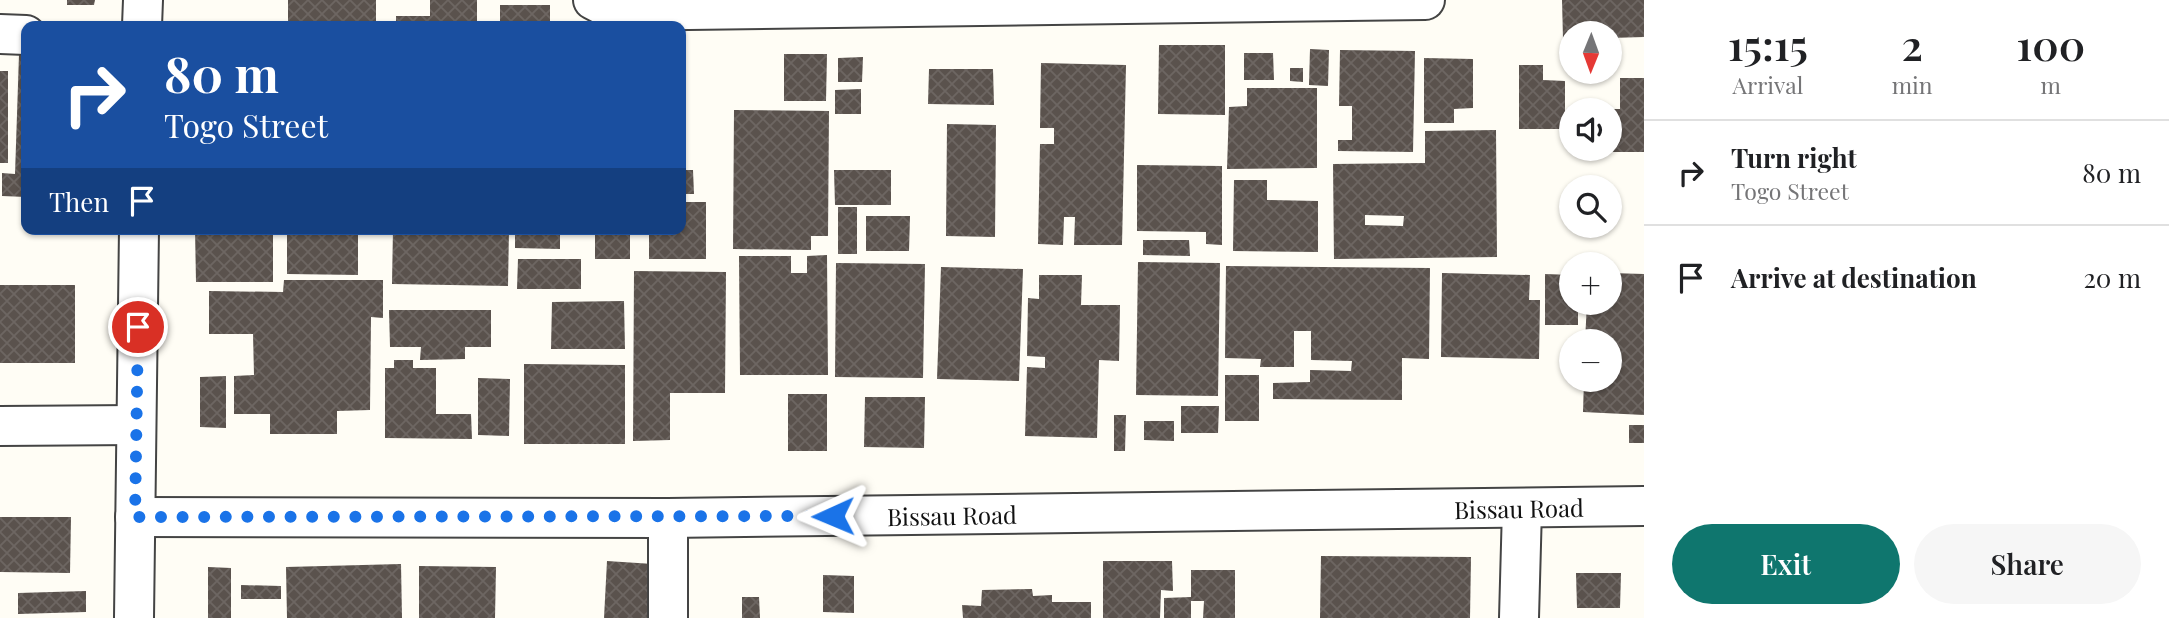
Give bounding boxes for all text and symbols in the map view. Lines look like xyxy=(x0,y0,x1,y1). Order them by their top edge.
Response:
text: 15:15 xyxy=(1728,16,1808,72)
text: 2 xyxy=(1901,16,1923,72)
text: 100 xyxy=(2016,16,2085,72)
north arrow xyxy=(1559,21,1622,84)
map controls xyxy=(1559,21,1622,392)
text: 80 m xyxy=(164,40,279,105)
icon: right xyxy=(49,49,140,140)
text: Arrival xyxy=(1732,69,1803,100)
text: min xyxy=(1892,69,1933,100)
text: m xyxy=(2041,69,2061,100)
button: sound xyxy=(1559,98,1622,161)
text: Togo Street xyxy=(164,103,328,146)
text: Turn right xyxy=(1731,140,1857,175)
icon: right xyxy=(1672,154,1710,192)
text: 80 m xyxy=(2082,155,2141,190)
button: search xyxy=(1559,175,1622,238)
text: Togo Street xyxy=(1731,175,1849,206)
icon: arrive xyxy=(123,182,161,220)
text: Then xyxy=(49,184,109,219)
button: + xyxy=(1559,252,1622,315)
icon: arrive xyxy=(1672,259,1710,297)
text: Arrive at destination xyxy=(1731,260,1977,295)
text: 20 m xyxy=(2083,260,2141,295)
pin xyxy=(108,297,168,357)
icon: arrive xyxy=(119,308,157,346)
button: − xyxy=(1559,329,1622,392)
position arrow xyxy=(796,479,870,553)
street label: Bissau Road xyxy=(1454,491,1584,525)
street label: Bissau Road xyxy=(887,498,1017,532)
button: Exit xyxy=(1672,524,1900,604)
button: Share xyxy=(1914,524,2141,604)

